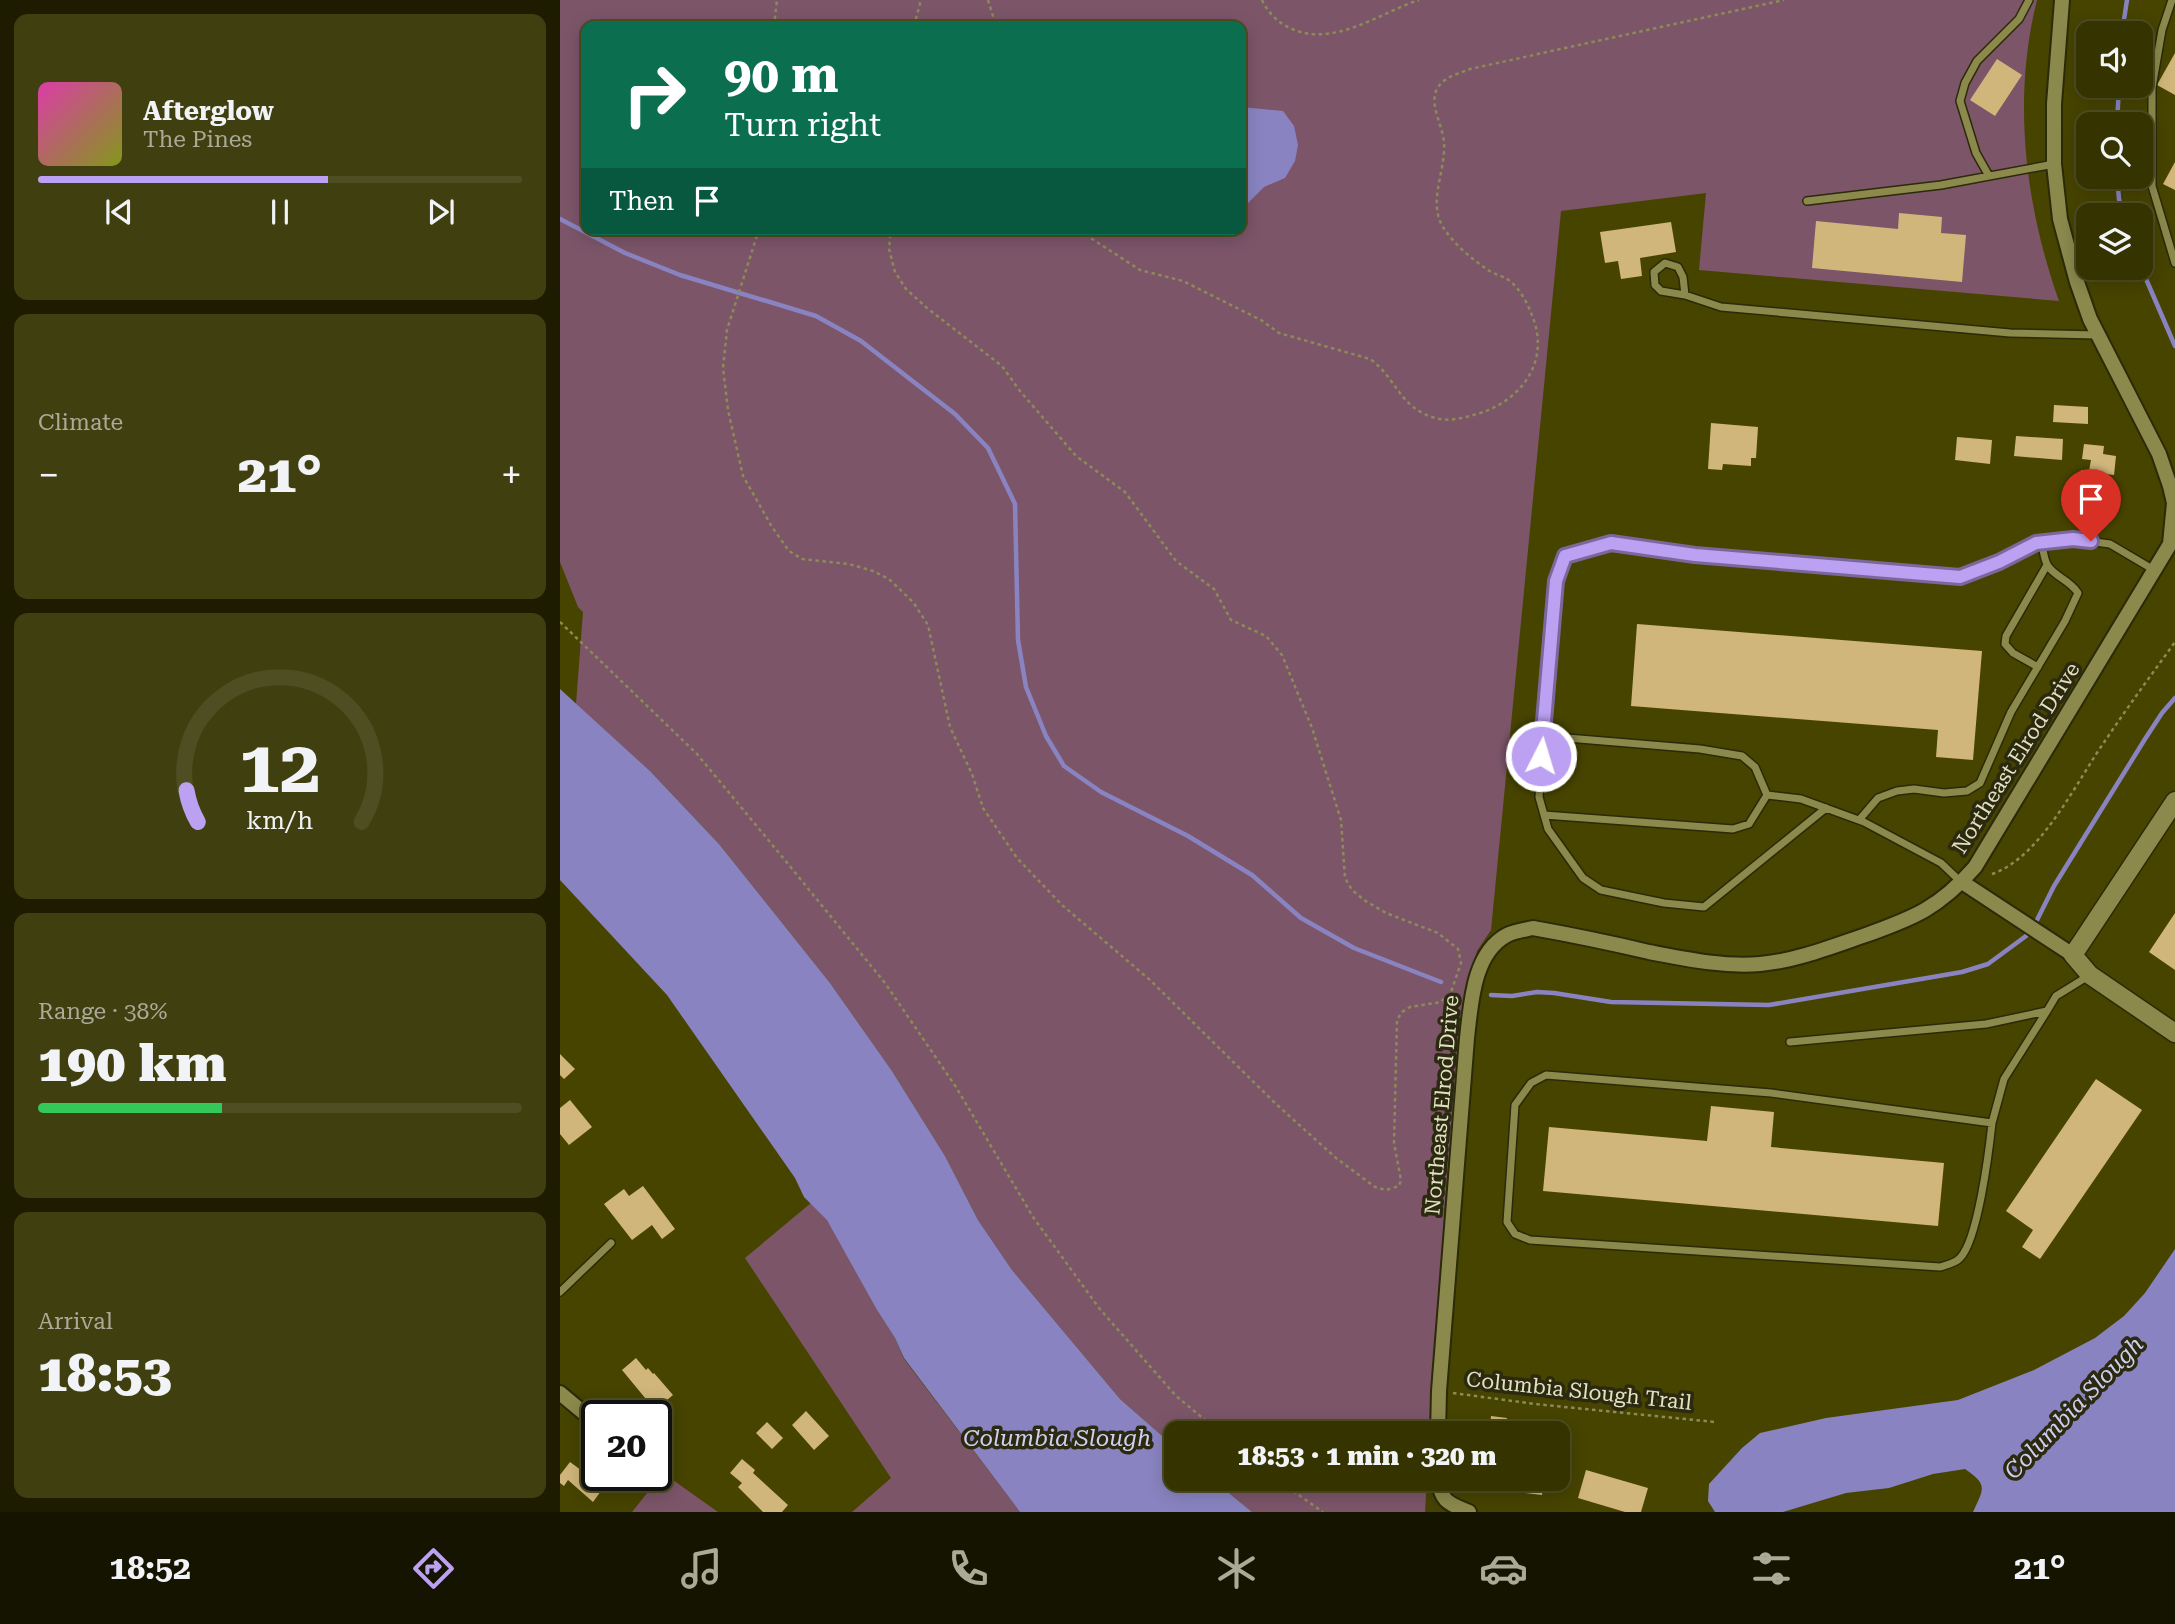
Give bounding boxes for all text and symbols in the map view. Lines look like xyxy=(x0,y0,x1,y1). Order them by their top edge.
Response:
map controls xyxy=(2076,21,2153,280)
button: sound xyxy=(2076,21,2153,98)
text: 90 m xyxy=(724,47,839,104)
icon: right xyxy=(609,49,700,140)
text: Afterglow xyxy=(143,96,274,126)
text: Turn right xyxy=(724,106,881,144)
button: search xyxy=(2076,112,2153,189)
text: The Pines xyxy=(143,126,252,153)
icon: arrive xyxy=(688,182,726,220)
text: Then xyxy=(609,186,674,216)
icon: previous xyxy=(100,193,138,231)
icon: pause xyxy=(261,193,299,231)
icon: next xyxy=(422,193,460,231)
button: layers xyxy=(2076,203,2153,280)
text: Climate xyxy=(38,409,123,436)
text: 21° xyxy=(238,444,322,505)
text: − xyxy=(38,453,59,497)
text: + xyxy=(501,453,522,497)
pin xyxy=(2061,469,2121,541)
icon: arrive xyxy=(2072,480,2110,518)
street label: Northeast Elrod Drive xyxy=(1947,658,2085,858)
position arrow xyxy=(1504,719,1578,793)
text: 12 xyxy=(239,725,321,810)
text: km/h xyxy=(247,806,313,835)
street label: Northeast Elrod Drive xyxy=(1420,994,1464,1216)
text: Range · 38% xyxy=(38,998,167,1025)
text: 190 km xyxy=(38,1033,226,1094)
text: Arrival xyxy=(38,1308,113,1335)
water label: Columbia Slough xyxy=(1999,1331,2149,1485)
text: 18:53 xyxy=(38,1343,172,1404)
street label: Columbia Slough Trail xyxy=(1465,1367,1693,1415)
speed limit sign: 20 xyxy=(581,1400,672,1491)
water label: Columbia Slough xyxy=(963,1425,1151,1452)
text: 18:53 · 1 min · 320 m xyxy=(1237,1441,1497,1471)
icon: directions xyxy=(409,1544,458,1593)
icon: music xyxy=(677,1544,726,1593)
icon: phone xyxy=(944,1544,993,1593)
icon: climate xyxy=(1212,1544,1261,1593)
icon: car xyxy=(1479,1544,1528,1593)
icon: filters xyxy=(1747,1544,1796,1593)
text: 18:52 xyxy=(109,1549,191,1587)
text: 21° xyxy=(2014,1549,2066,1587)

